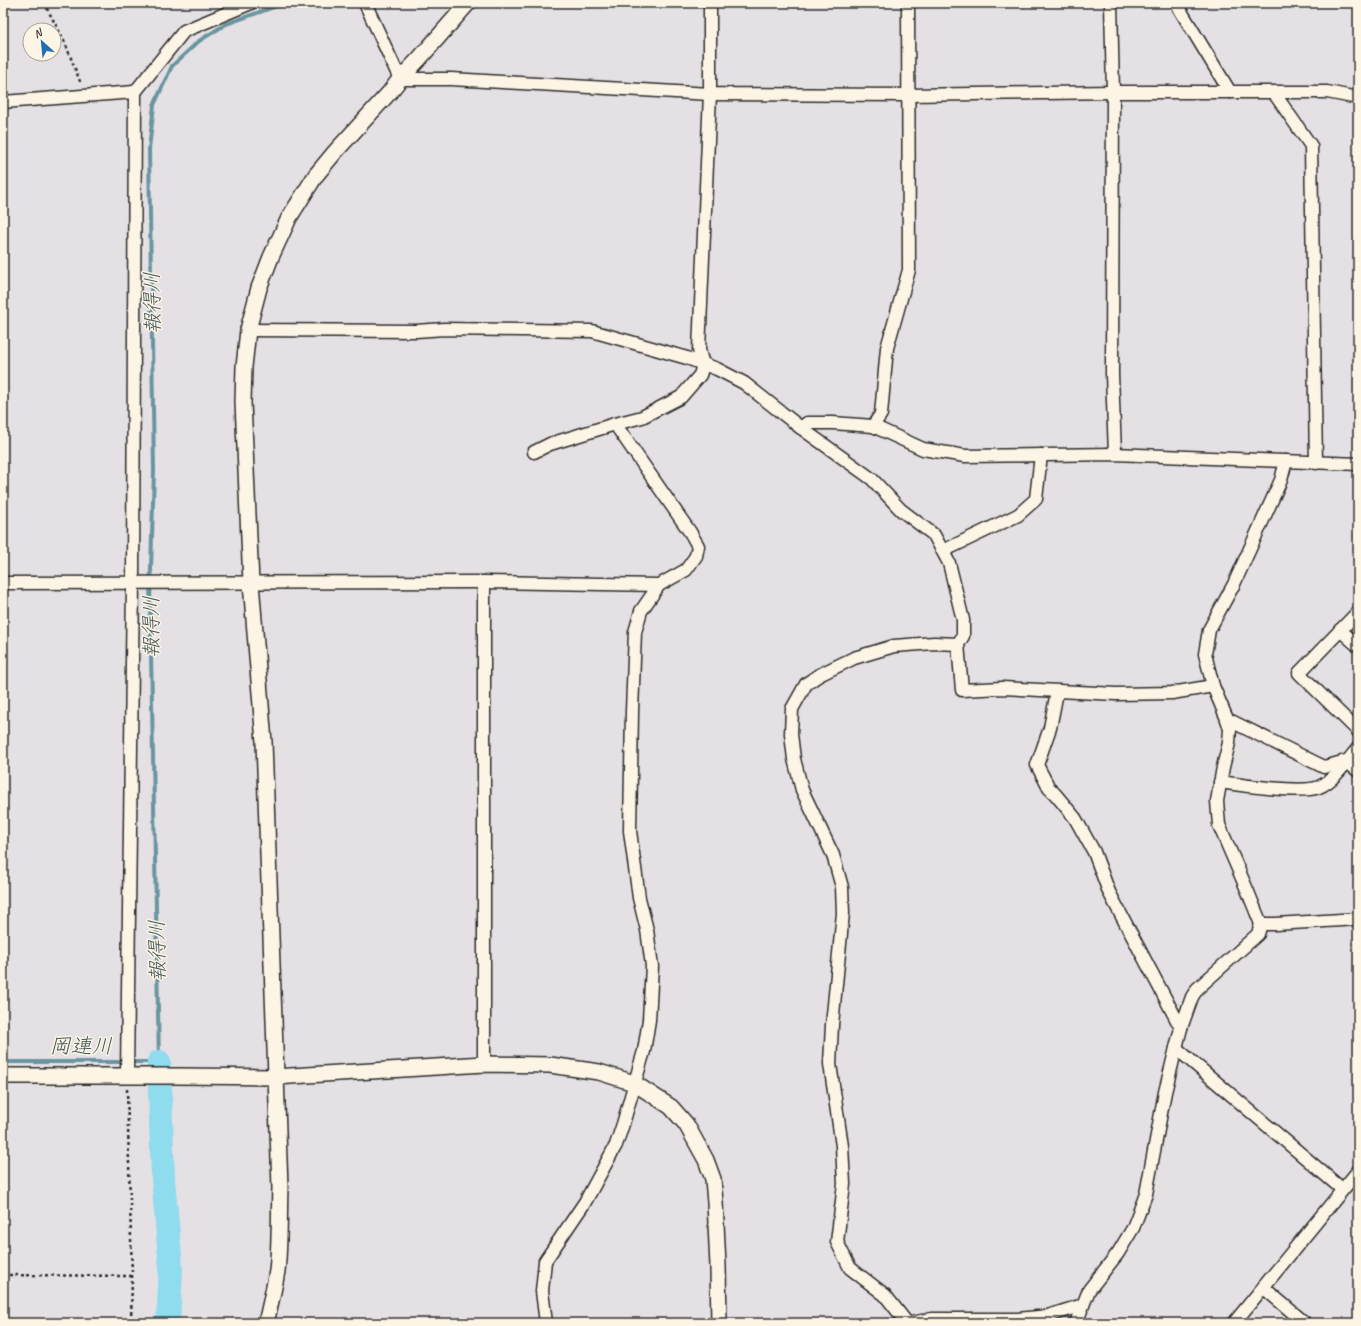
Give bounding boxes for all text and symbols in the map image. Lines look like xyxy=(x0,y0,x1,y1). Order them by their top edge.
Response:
north arrow xyxy=(22,22,62,62)
text: N xyxy=(31,24,46,41)
water label: 報得川 xyxy=(138,271,166,335)
water label: 報得川 xyxy=(138,596,164,659)
water label: 報得川 xyxy=(143,919,171,983)
water label: 岡連川 xyxy=(50,1033,113,1059)

